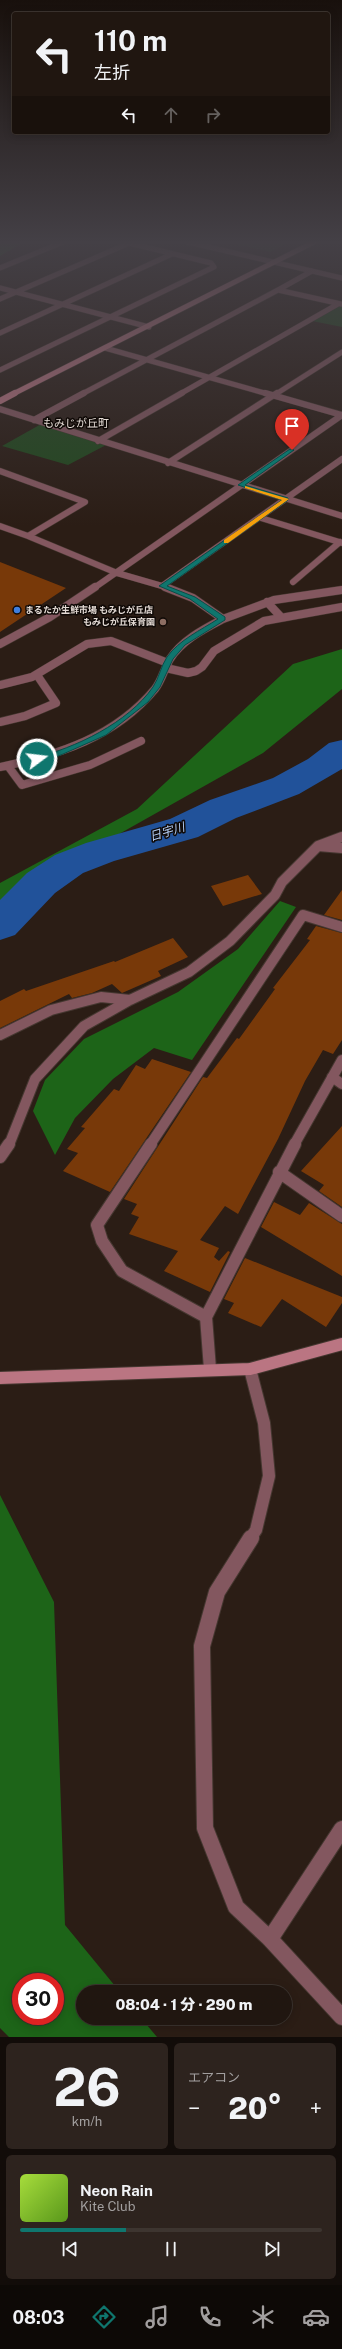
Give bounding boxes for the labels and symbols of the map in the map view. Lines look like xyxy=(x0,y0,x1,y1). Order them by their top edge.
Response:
pin xyxy=(275,409,309,450)
district label: もみじが丘町 xyxy=(43,417,109,429)
place label: まるたか生鮮市場 もみじが丘店 xyxy=(25,604,153,615)
marker: まるたか生鮮市場 もみじが丘店 xyxy=(12,605,22,615)
place label: もみじが丘保育園 xyxy=(83,616,155,627)
marker: もみじが丘保育園 xyxy=(158,617,168,627)
position arrow xyxy=(16,738,58,780)
water label: 日宇川 xyxy=(148,819,188,844)
speed limit sign: 30 xyxy=(12,1973,64,2025)

